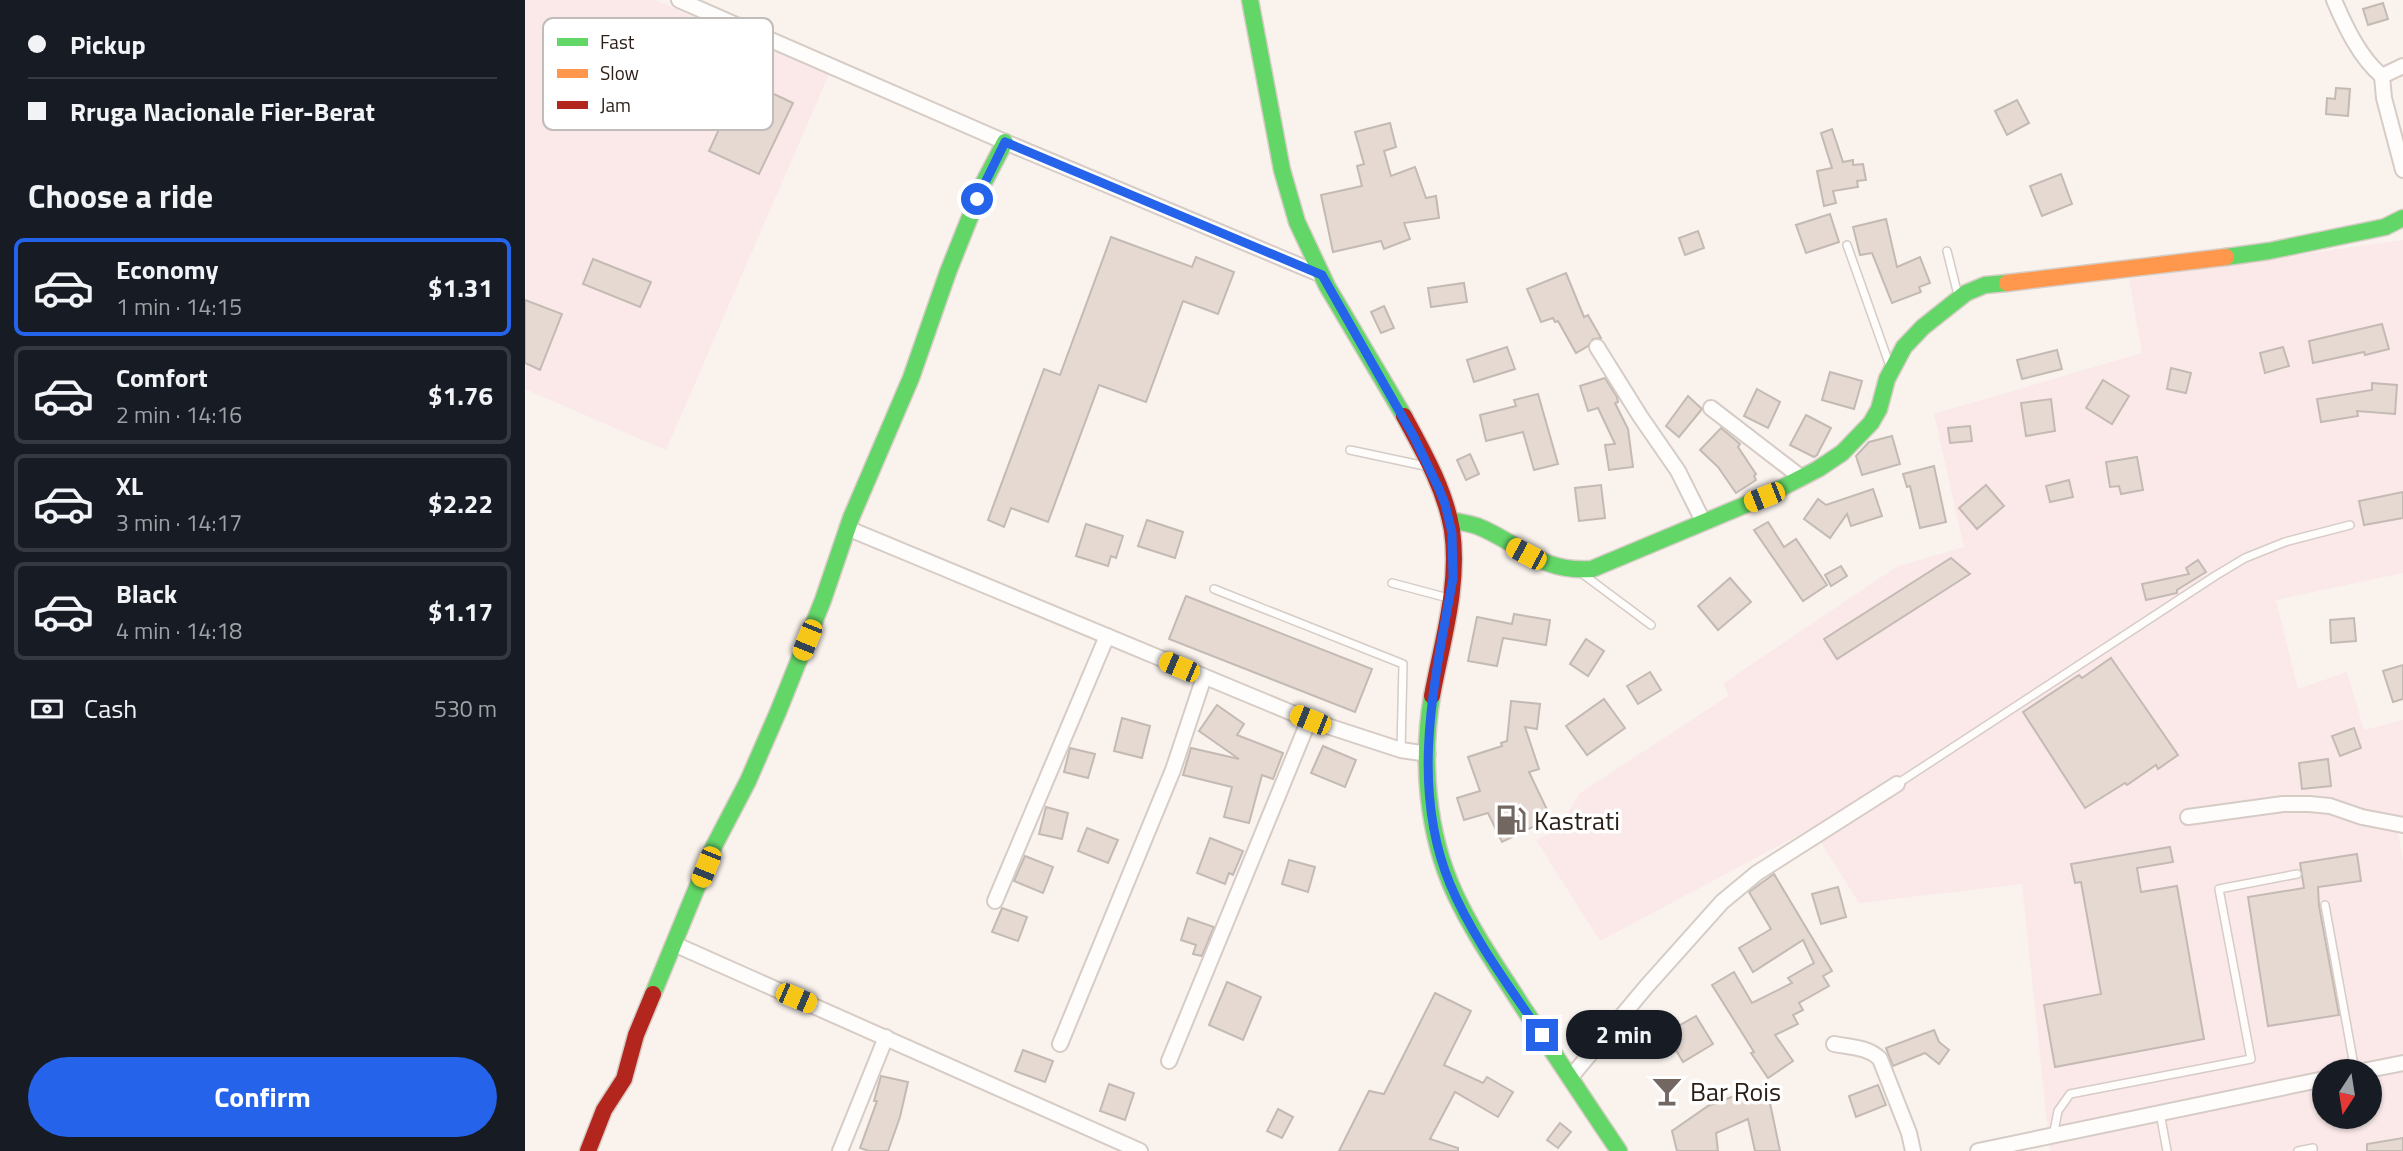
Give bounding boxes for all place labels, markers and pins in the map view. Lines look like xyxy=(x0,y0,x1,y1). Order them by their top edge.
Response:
place label: Kastrati xyxy=(1534,801,1620,840)
fuel station icon: Kastrati xyxy=(1494,803,1528,837)
place label: Bar Rois xyxy=(1690,1072,1781,1111)
bar icon: Bar Rois xyxy=(1650,1074,1684,1108)

